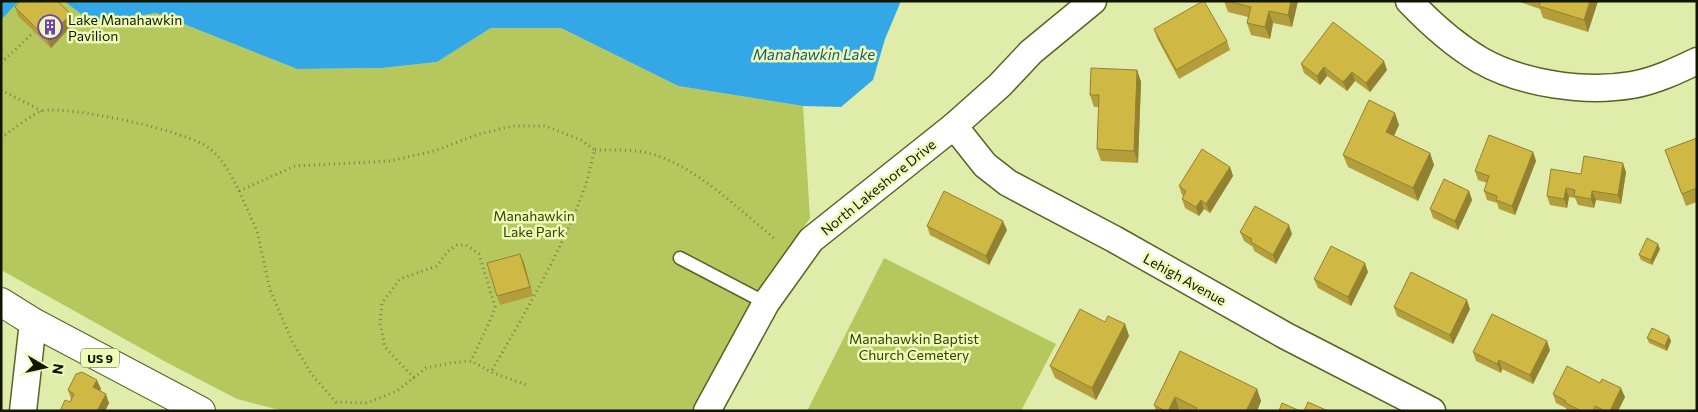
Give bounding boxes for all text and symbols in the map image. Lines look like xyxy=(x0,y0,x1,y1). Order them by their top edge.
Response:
place label: Lake Manahawkin Pavilion xyxy=(68,11,182,44)
building icon: Lake Manahawkin Pavilion xyxy=(37,14,63,40)
water label: Manahawkin Lake xyxy=(753,45,875,63)
street label: North Lakeshore Drive xyxy=(817,135,939,239)
park label: Manahawkin Lake Park xyxy=(493,207,575,240)
street label: Lehigh Avenue xyxy=(1141,249,1229,309)
park label: Manahawkin Baptist Church Cemetery xyxy=(849,330,979,363)
north arrow xyxy=(20,342,70,392)
road number: US 9 xyxy=(81,348,119,368)
text: N xyxy=(49,363,68,376)

